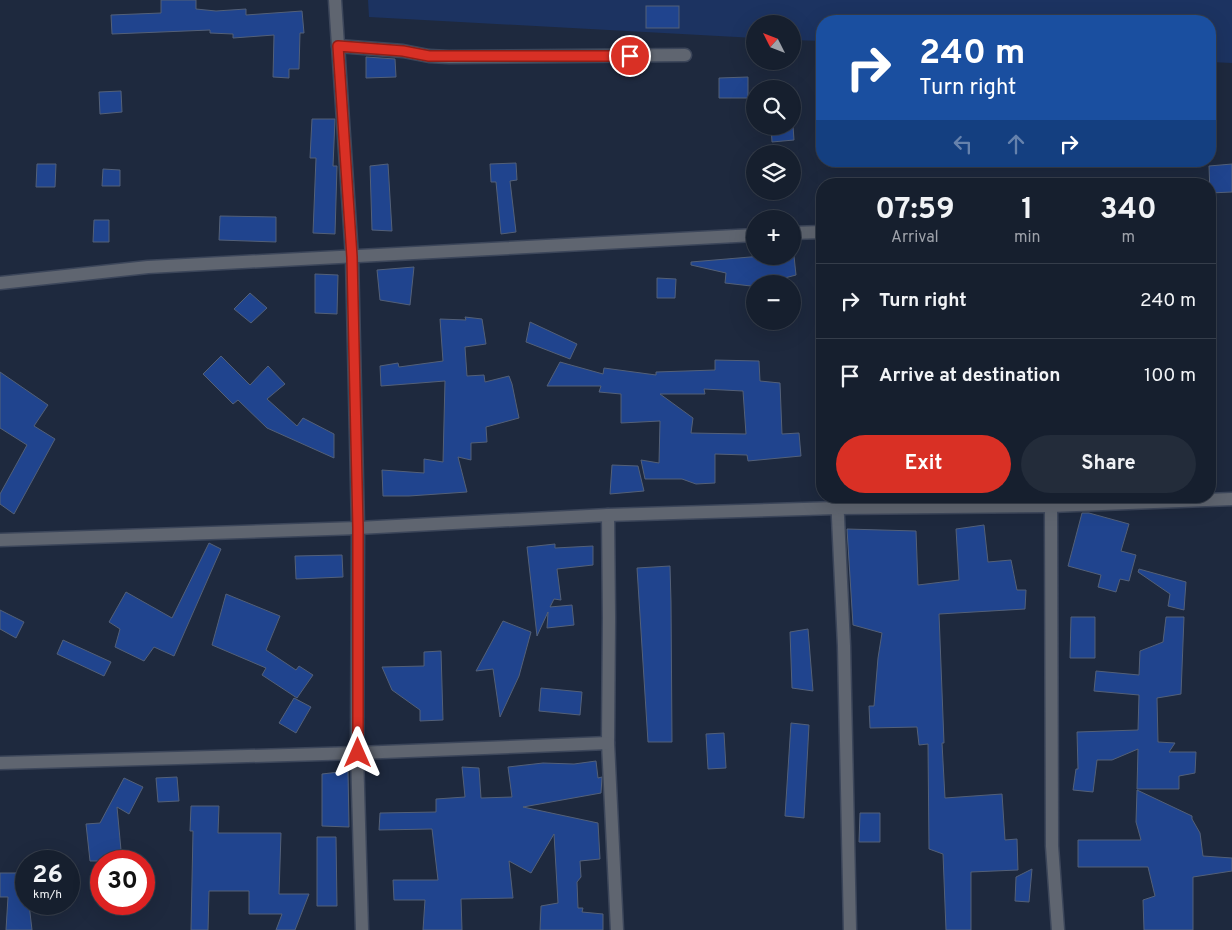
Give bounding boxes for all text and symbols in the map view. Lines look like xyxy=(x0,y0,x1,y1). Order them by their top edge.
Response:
north arrow xyxy=(746,15,801,70)
map controls xyxy=(746,15,801,330)
text: 240 m xyxy=(919,32,1025,76)
pin xyxy=(609,35,651,77)
icon: right xyxy=(836,35,901,100)
icon: arrive xyxy=(616,42,644,70)
text: Turn right xyxy=(919,75,1016,102)
button: search xyxy=(746,80,801,135)
icon: left xyxy=(949,130,977,158)
icon: ahead xyxy=(1002,130,1030,158)
icon: right xyxy=(1055,130,1083,158)
button: layers xyxy=(746,145,801,200)
text: 07:59 xyxy=(875,192,955,229)
text: 1 xyxy=(1021,192,1033,229)
text: 340 xyxy=(1100,192,1157,229)
button: + xyxy=(746,210,801,265)
text: Arrival xyxy=(891,228,939,248)
text: min xyxy=(1014,228,1041,248)
text: m xyxy=(1121,228,1135,248)
button: − xyxy=(746,275,801,330)
icon: right xyxy=(836,287,864,315)
text: Turn right xyxy=(879,289,967,313)
text: 240 m xyxy=(1140,289,1196,313)
icon: arrive xyxy=(836,362,864,390)
text: Arrive at destination xyxy=(879,364,1060,388)
text: 100 m xyxy=(1144,364,1196,388)
button: Exit xyxy=(836,435,1011,493)
button: Share xyxy=(1021,435,1196,493)
position arrow xyxy=(331,726,383,778)
speed limit sign: 30 xyxy=(90,850,155,915)
text: 26 xyxy=(32,860,63,892)
text: km/h xyxy=(33,887,62,903)

